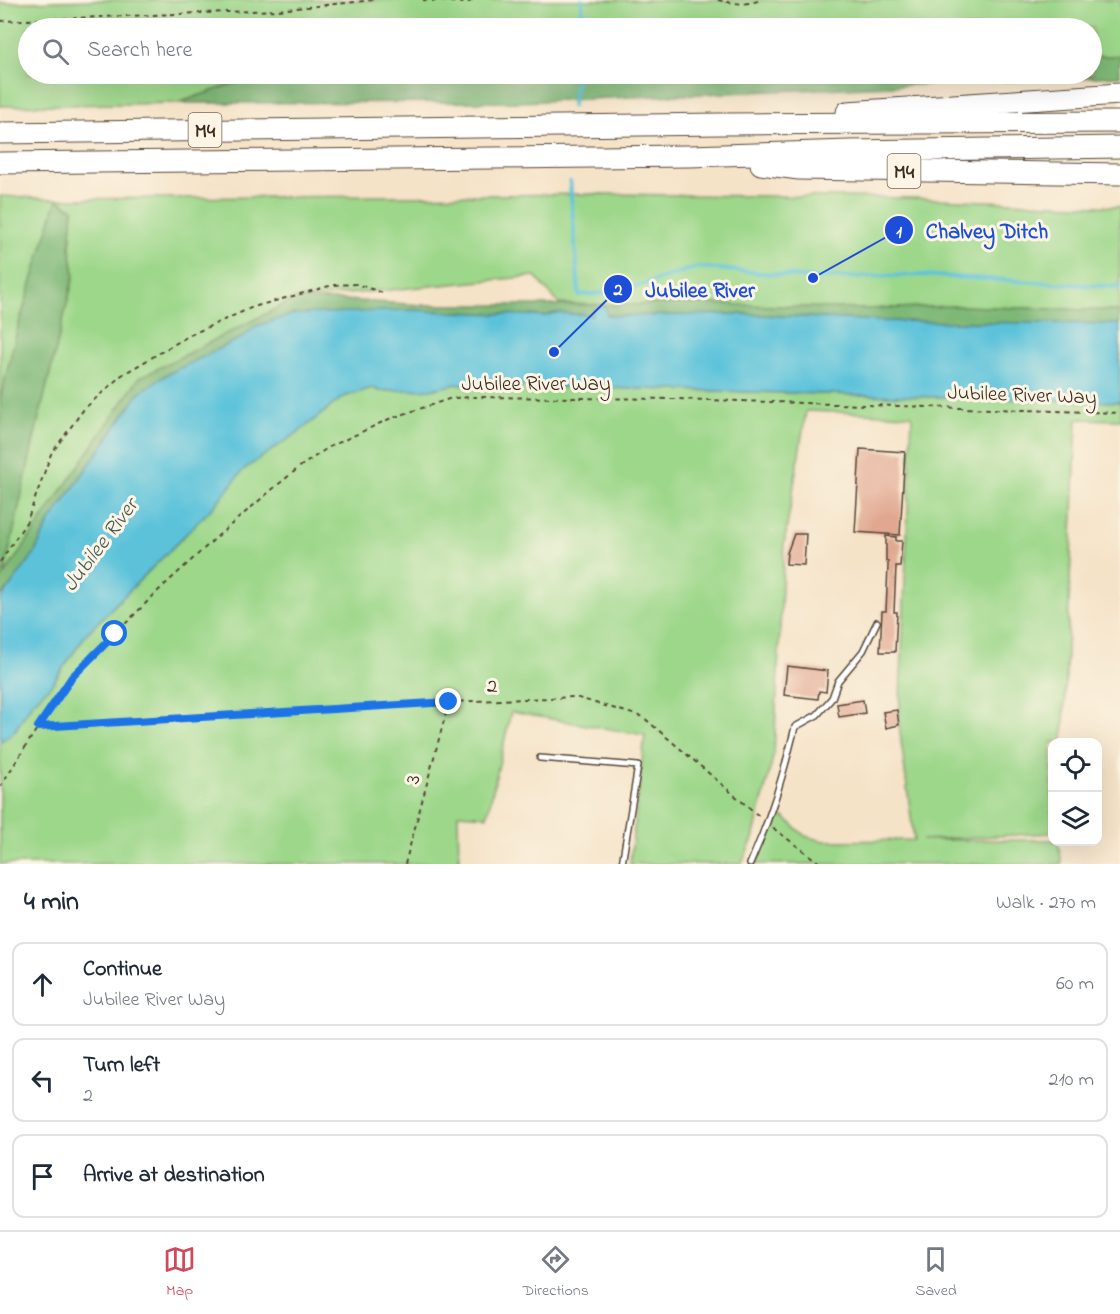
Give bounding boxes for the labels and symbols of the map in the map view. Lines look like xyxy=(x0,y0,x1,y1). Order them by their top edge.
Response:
road number: M4 xyxy=(188,113,222,147)
road number: M4 xyxy=(888,154,920,188)
callout: Chalvey Ditch xyxy=(884,210,1060,250)
text: Chalvey Ditch xyxy=(926,217,1048,250)
text: 1 xyxy=(896,220,902,246)
callout: Jubilee River xyxy=(603,269,767,309)
text: Jubilee River xyxy=(645,276,756,308)
text: 2 xyxy=(613,278,623,304)
street label: Jubilee River Way xyxy=(461,370,611,402)
street label: Jubilee River Way xyxy=(947,378,1097,416)
water label: Jubilee River xyxy=(56,490,149,599)
route start xyxy=(101,620,127,646)
street label: 2 xyxy=(486,672,498,702)
route end xyxy=(435,688,461,714)
street label: 3 xyxy=(398,771,430,788)

